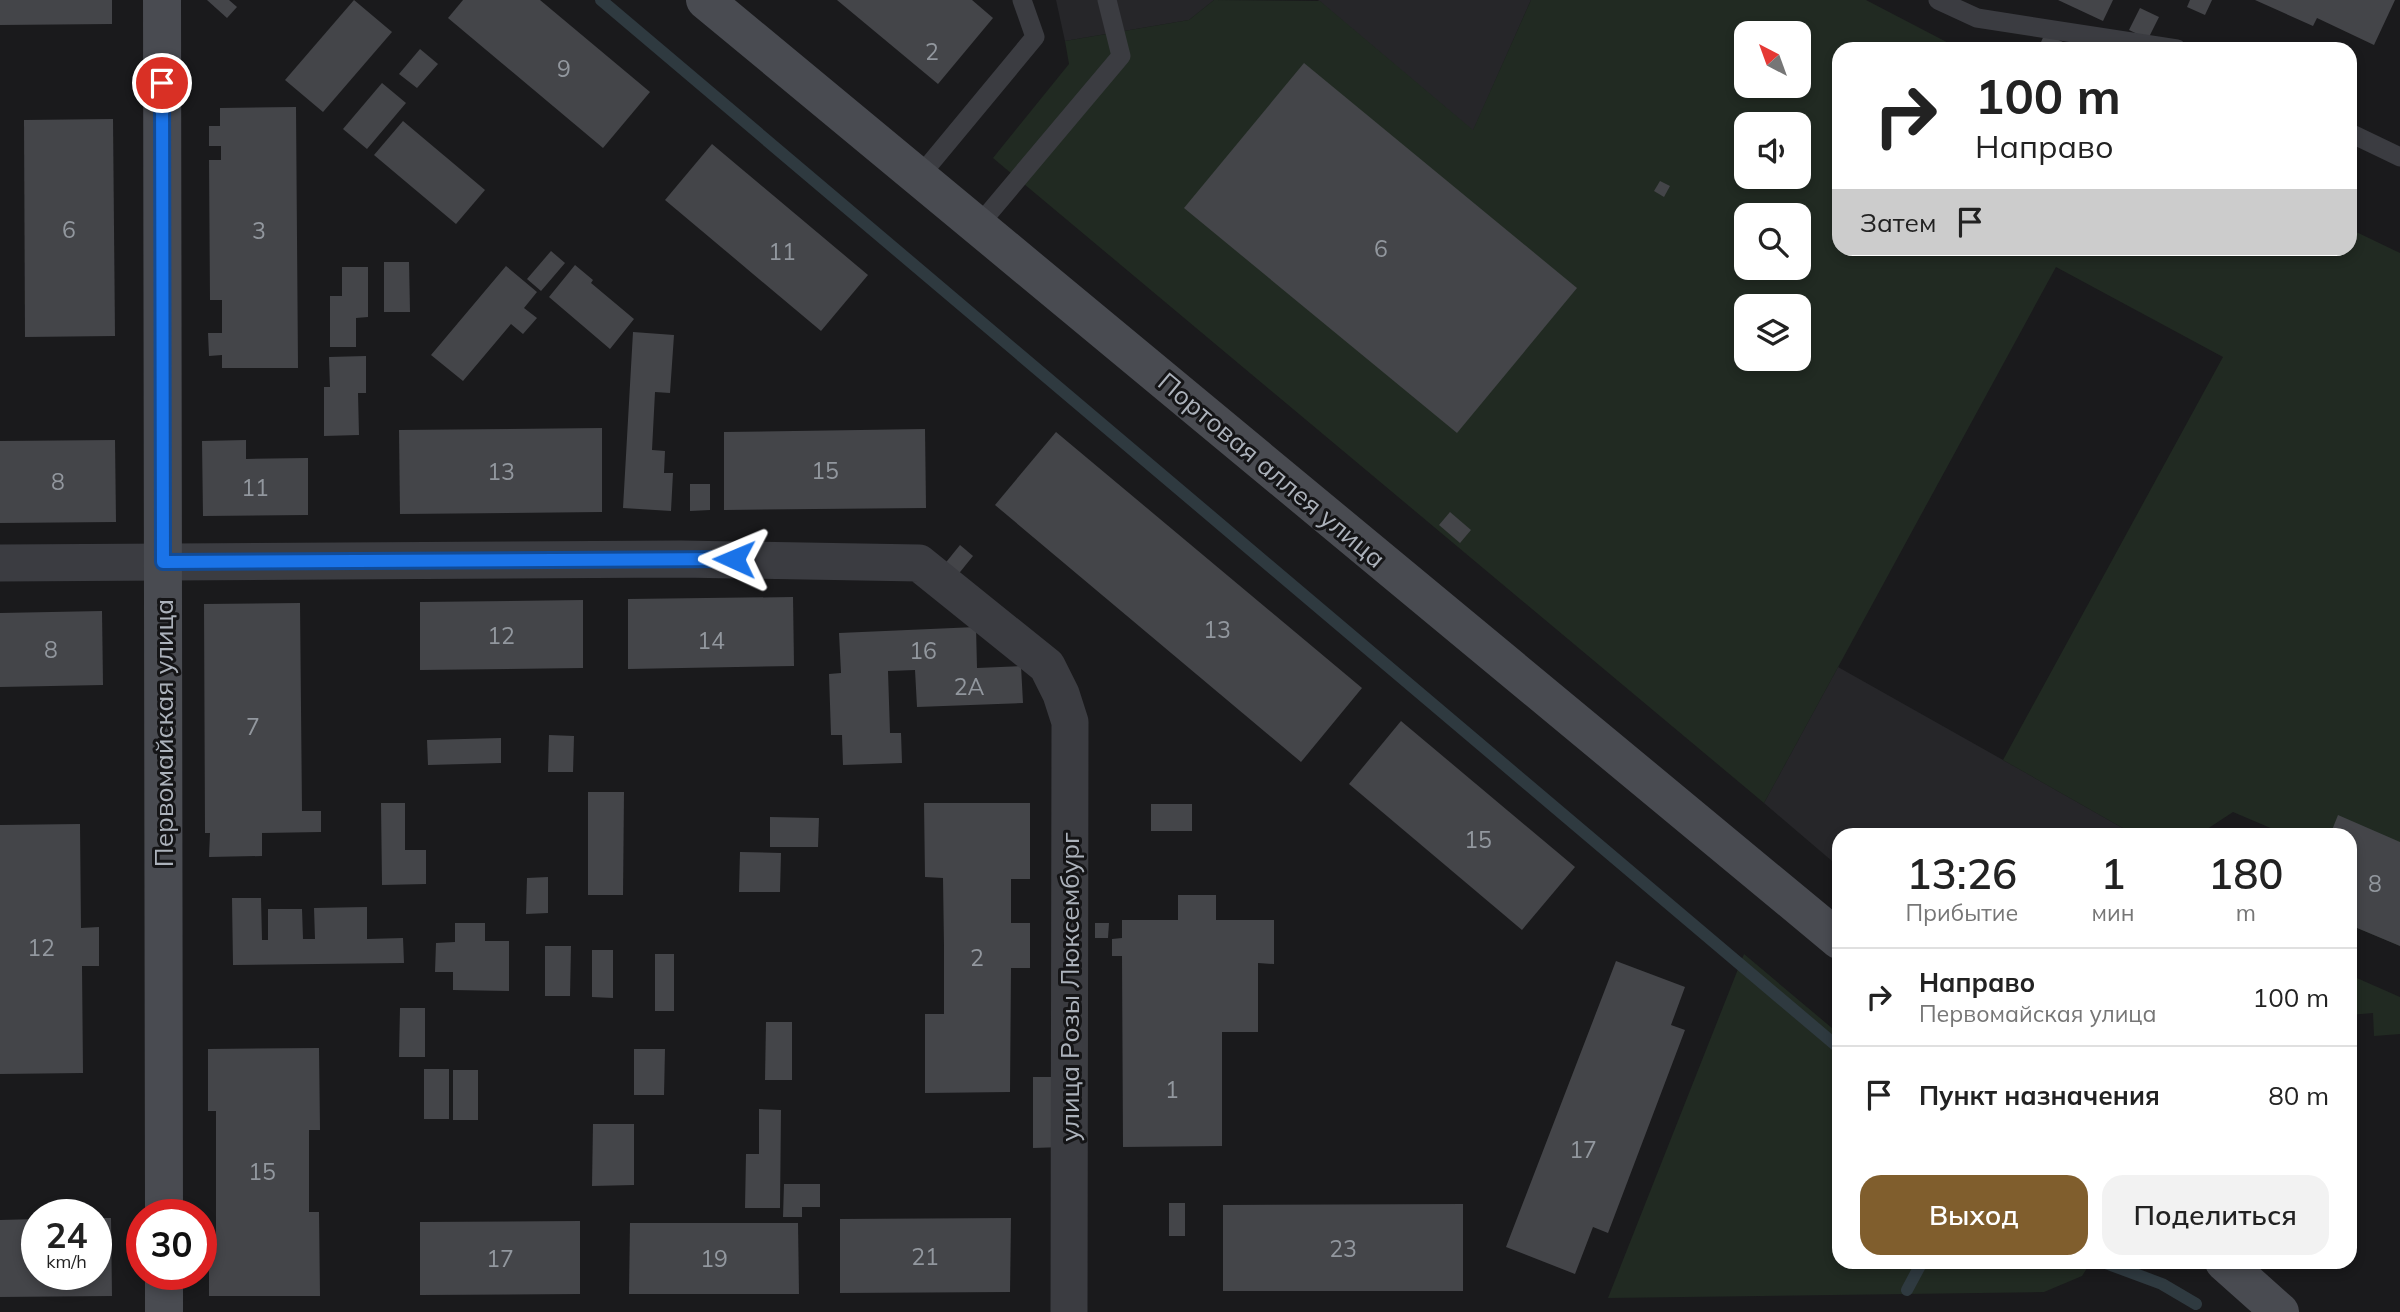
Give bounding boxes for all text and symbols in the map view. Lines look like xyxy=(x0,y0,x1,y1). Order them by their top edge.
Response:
north arrow xyxy=(1734,21,1811,98)
map controls xyxy=(1734,21,1811,371)
house number: 2 xyxy=(925,37,939,66)
pin xyxy=(132,53,192,113)
house number: 9 xyxy=(557,54,571,83)
icon: arrive xyxy=(143,64,181,102)
text: 100 m xyxy=(1975,65,2121,126)
icon: right xyxy=(1860,70,1951,161)
button: sound xyxy=(1734,112,1811,189)
text: Направо xyxy=(1975,126,2114,166)
button: search xyxy=(1734,203,1811,280)
icon: arrive xyxy=(1951,203,1989,241)
text: Затем xyxy=(1860,206,1937,239)
house number: 6 xyxy=(62,215,76,244)
house number: 3 xyxy=(252,216,266,245)
house number: 6 xyxy=(1374,234,1388,263)
house number: 11 xyxy=(768,237,796,266)
button: layers xyxy=(1734,294,1811,371)
street label: Портовая аллея улица xyxy=(1152,365,1392,575)
house number: 15 xyxy=(811,456,839,485)
house number: 13 xyxy=(487,457,515,486)
house number: 8 xyxy=(51,467,65,496)
house number: 11 xyxy=(241,473,269,502)
position arrow xyxy=(697,522,771,596)
street label: Первомайская улица xyxy=(147,599,180,867)
house number: 13 xyxy=(1203,615,1231,644)
house number: 12 xyxy=(487,621,515,650)
house number: 14 xyxy=(697,626,725,655)
house number: 8 xyxy=(44,635,58,664)
house number: 16 xyxy=(909,636,937,665)
house number: 2А xyxy=(954,672,984,701)
house number: 7 xyxy=(246,712,260,741)
house number: 15 xyxy=(1464,825,1492,854)
street label: улица Розы Люксембург xyxy=(1053,832,1086,1142)
text: 13:26 xyxy=(1906,847,2017,900)
text: 1 xyxy=(2100,847,2126,900)
text: 180 xyxy=(2208,847,2284,900)
house number: 8 xyxy=(2368,869,2382,898)
text: Прибытие xyxy=(1905,898,2018,927)
text: мин xyxy=(2092,898,2135,927)
text: m xyxy=(2236,898,2256,927)
house number: 12 xyxy=(27,933,55,962)
house number: 2 xyxy=(970,943,984,972)
text: Направо xyxy=(1919,966,2035,999)
icon: right xyxy=(1860,978,1898,1016)
text: 100 m xyxy=(2253,981,2329,1014)
text: Первомайская улица xyxy=(1919,999,2156,1028)
house number: 1 xyxy=(1165,1075,1179,1104)
icon: arrive xyxy=(1860,1076,1898,1114)
text: Пункт назначения xyxy=(1919,1079,2160,1112)
text: 80 m xyxy=(2268,1079,2329,1112)
house number: 17 xyxy=(1569,1135,1597,1164)
house number: 15 xyxy=(248,1157,276,1186)
button: Выход xyxy=(1860,1175,2088,1255)
button: Поделиться xyxy=(2102,1175,2329,1255)
speed limit sign: 30 xyxy=(126,1199,217,1290)
text: 24 xyxy=(45,1213,88,1257)
house number: 23 xyxy=(1329,1234,1357,1263)
house number: 21 xyxy=(911,1242,939,1271)
house number: 17 xyxy=(486,1244,514,1273)
house number: 19 xyxy=(700,1244,728,1273)
text: km/h xyxy=(46,1250,87,1273)

